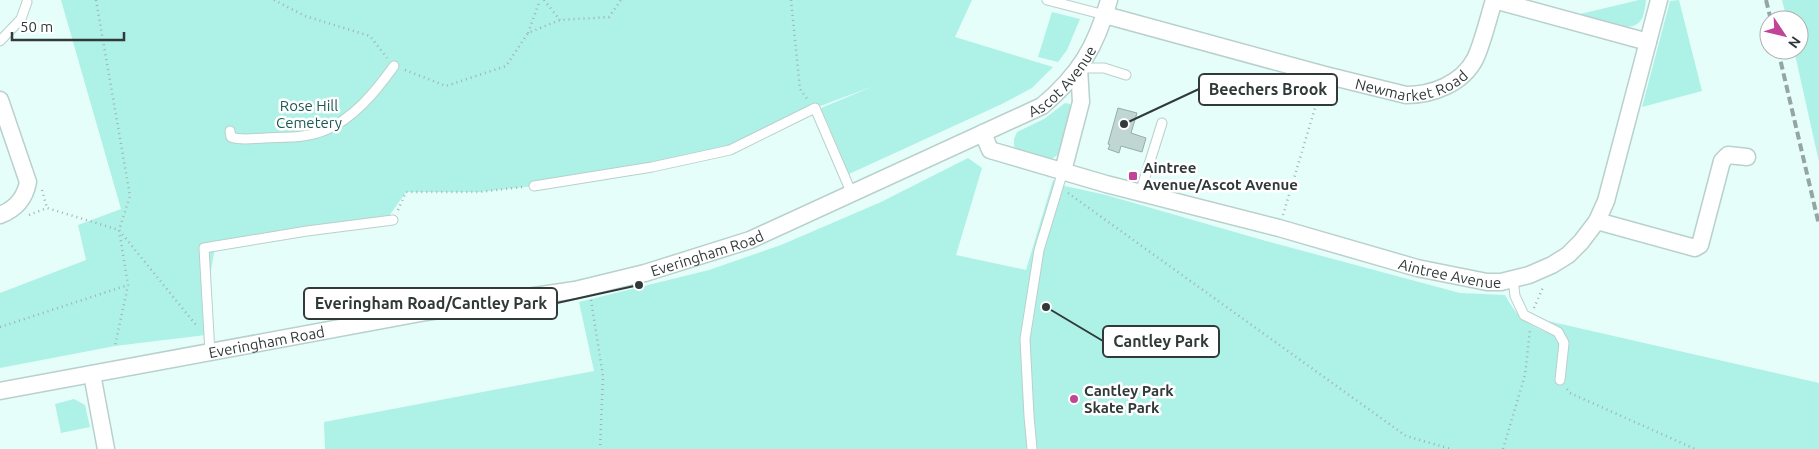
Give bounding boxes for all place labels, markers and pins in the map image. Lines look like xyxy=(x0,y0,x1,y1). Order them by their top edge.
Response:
callout: Beechers Brook xyxy=(1199,74,1337,105)
place label: Aintree Avenue/Ascot Avenue xyxy=(1143,159,1298,193)
marker: Aintree Avenue/Ascot Avenue xyxy=(1127,170,1139,182)
callout: Everingham Road/Cantley Park xyxy=(304,288,557,319)
callout: Cantley Park xyxy=(1103,326,1219,357)
place label: Cantley Park Skate Park xyxy=(1084,382,1174,416)
marker: Cantley Park Skate Park xyxy=(1068,393,1080,405)

